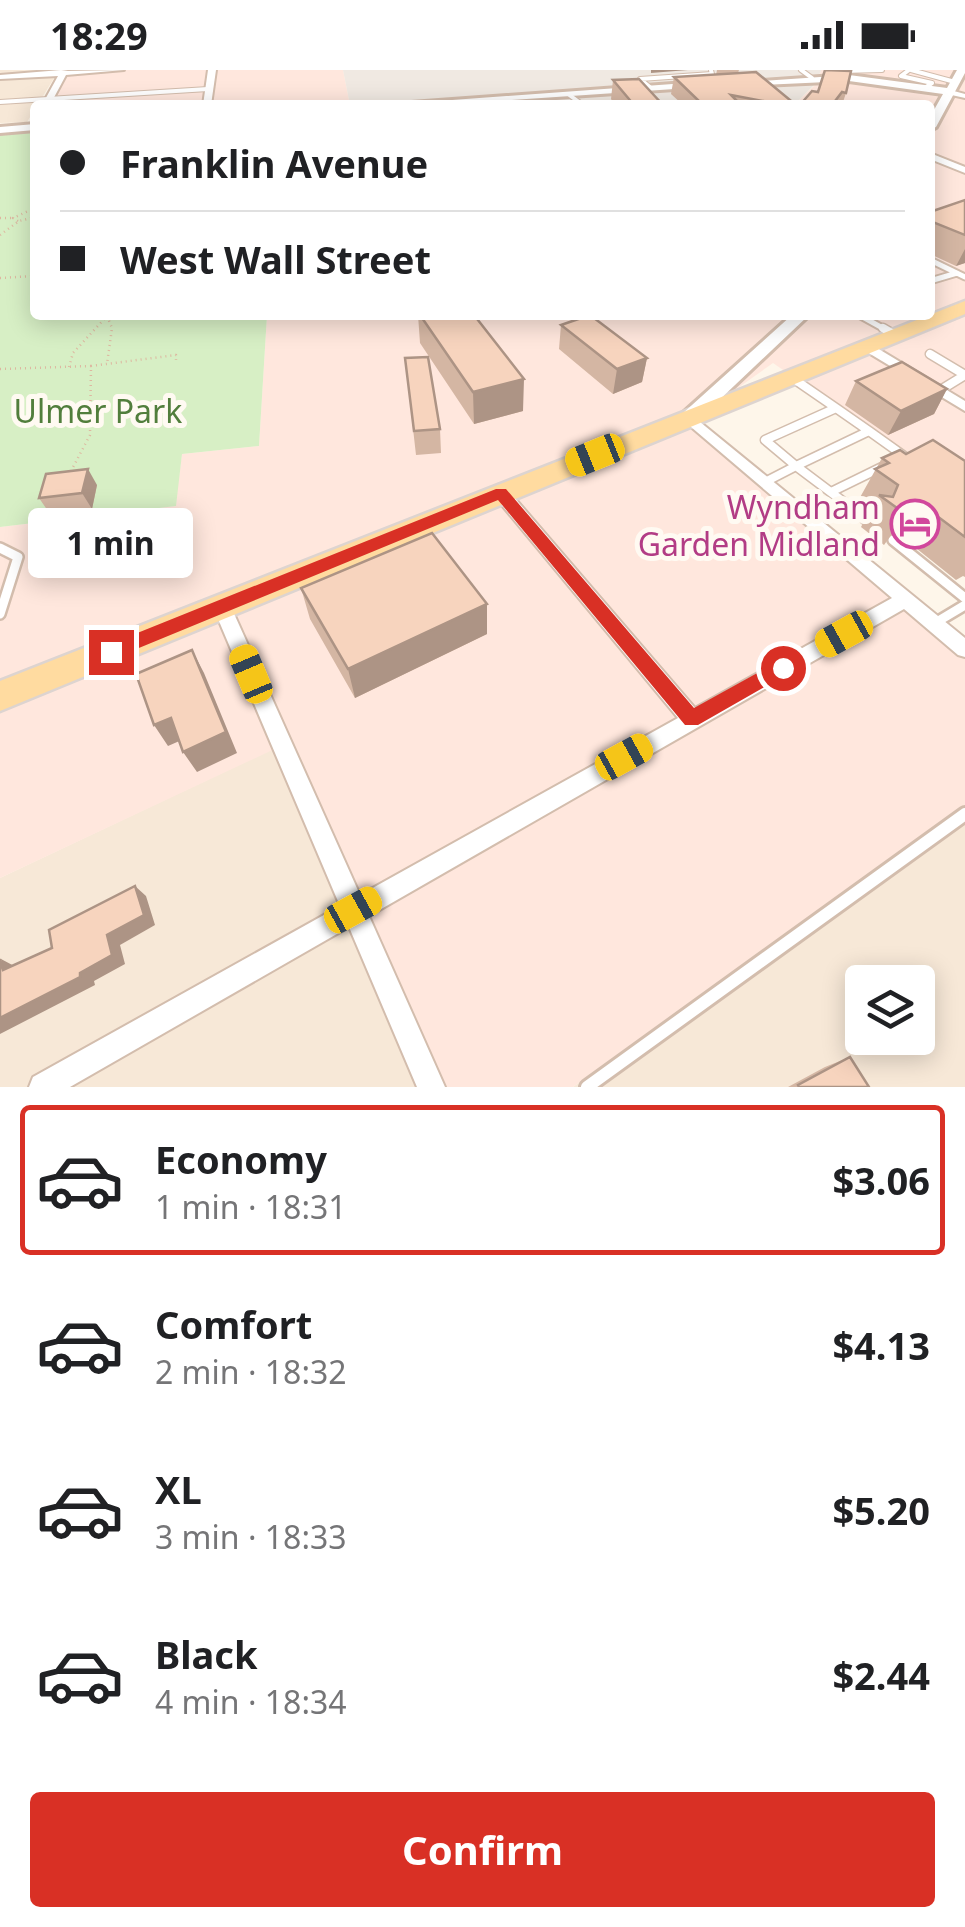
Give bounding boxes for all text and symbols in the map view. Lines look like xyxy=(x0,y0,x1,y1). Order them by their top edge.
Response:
text: 18:29 xyxy=(50,9,148,61)
text: Franklin Avenue xyxy=(120,137,428,189)
text: West Wall Street xyxy=(120,233,431,285)
park label: Ulmer Park xyxy=(14,389,182,432)
car xyxy=(562,430,628,480)
place label: Wyndham Garden Midland xyxy=(638,485,880,565)
hotel icon: Wyndham Garden Midland xyxy=(889,498,941,550)
callout: 1 min xyxy=(28,507,194,577)
text: 1 min xyxy=(66,521,155,564)
car xyxy=(810,606,878,662)
route end xyxy=(89,630,134,675)
car xyxy=(225,641,277,707)
route start xyxy=(761,646,806,691)
car xyxy=(590,729,658,785)
car xyxy=(319,882,387,938)
map controls xyxy=(845,965,935,1055)
button: layers xyxy=(845,965,935,1055)
text: Economy xyxy=(155,1133,327,1185)
icon: car xyxy=(35,1135,125,1225)
text: $3.06 xyxy=(832,1154,930,1206)
text: 1 min · 18:31 xyxy=(155,1185,347,1228)
text: Comfort xyxy=(155,1298,312,1350)
icon: car xyxy=(35,1300,125,1390)
text: $4.13 xyxy=(832,1319,930,1371)
text: 2 min · 18:32 xyxy=(155,1350,347,1393)
text: XL xyxy=(155,1463,202,1515)
icon: car xyxy=(35,1465,125,1555)
text: $5.20 xyxy=(832,1484,930,1536)
text: 3 min · 18:33 xyxy=(155,1515,347,1558)
text: Black xyxy=(155,1628,258,1680)
icon: car xyxy=(35,1630,125,1720)
text: $2.44 xyxy=(832,1649,930,1701)
text: 4 min · 18:34 xyxy=(155,1680,347,1723)
button: Confirm xyxy=(30,1792,935,1907)

